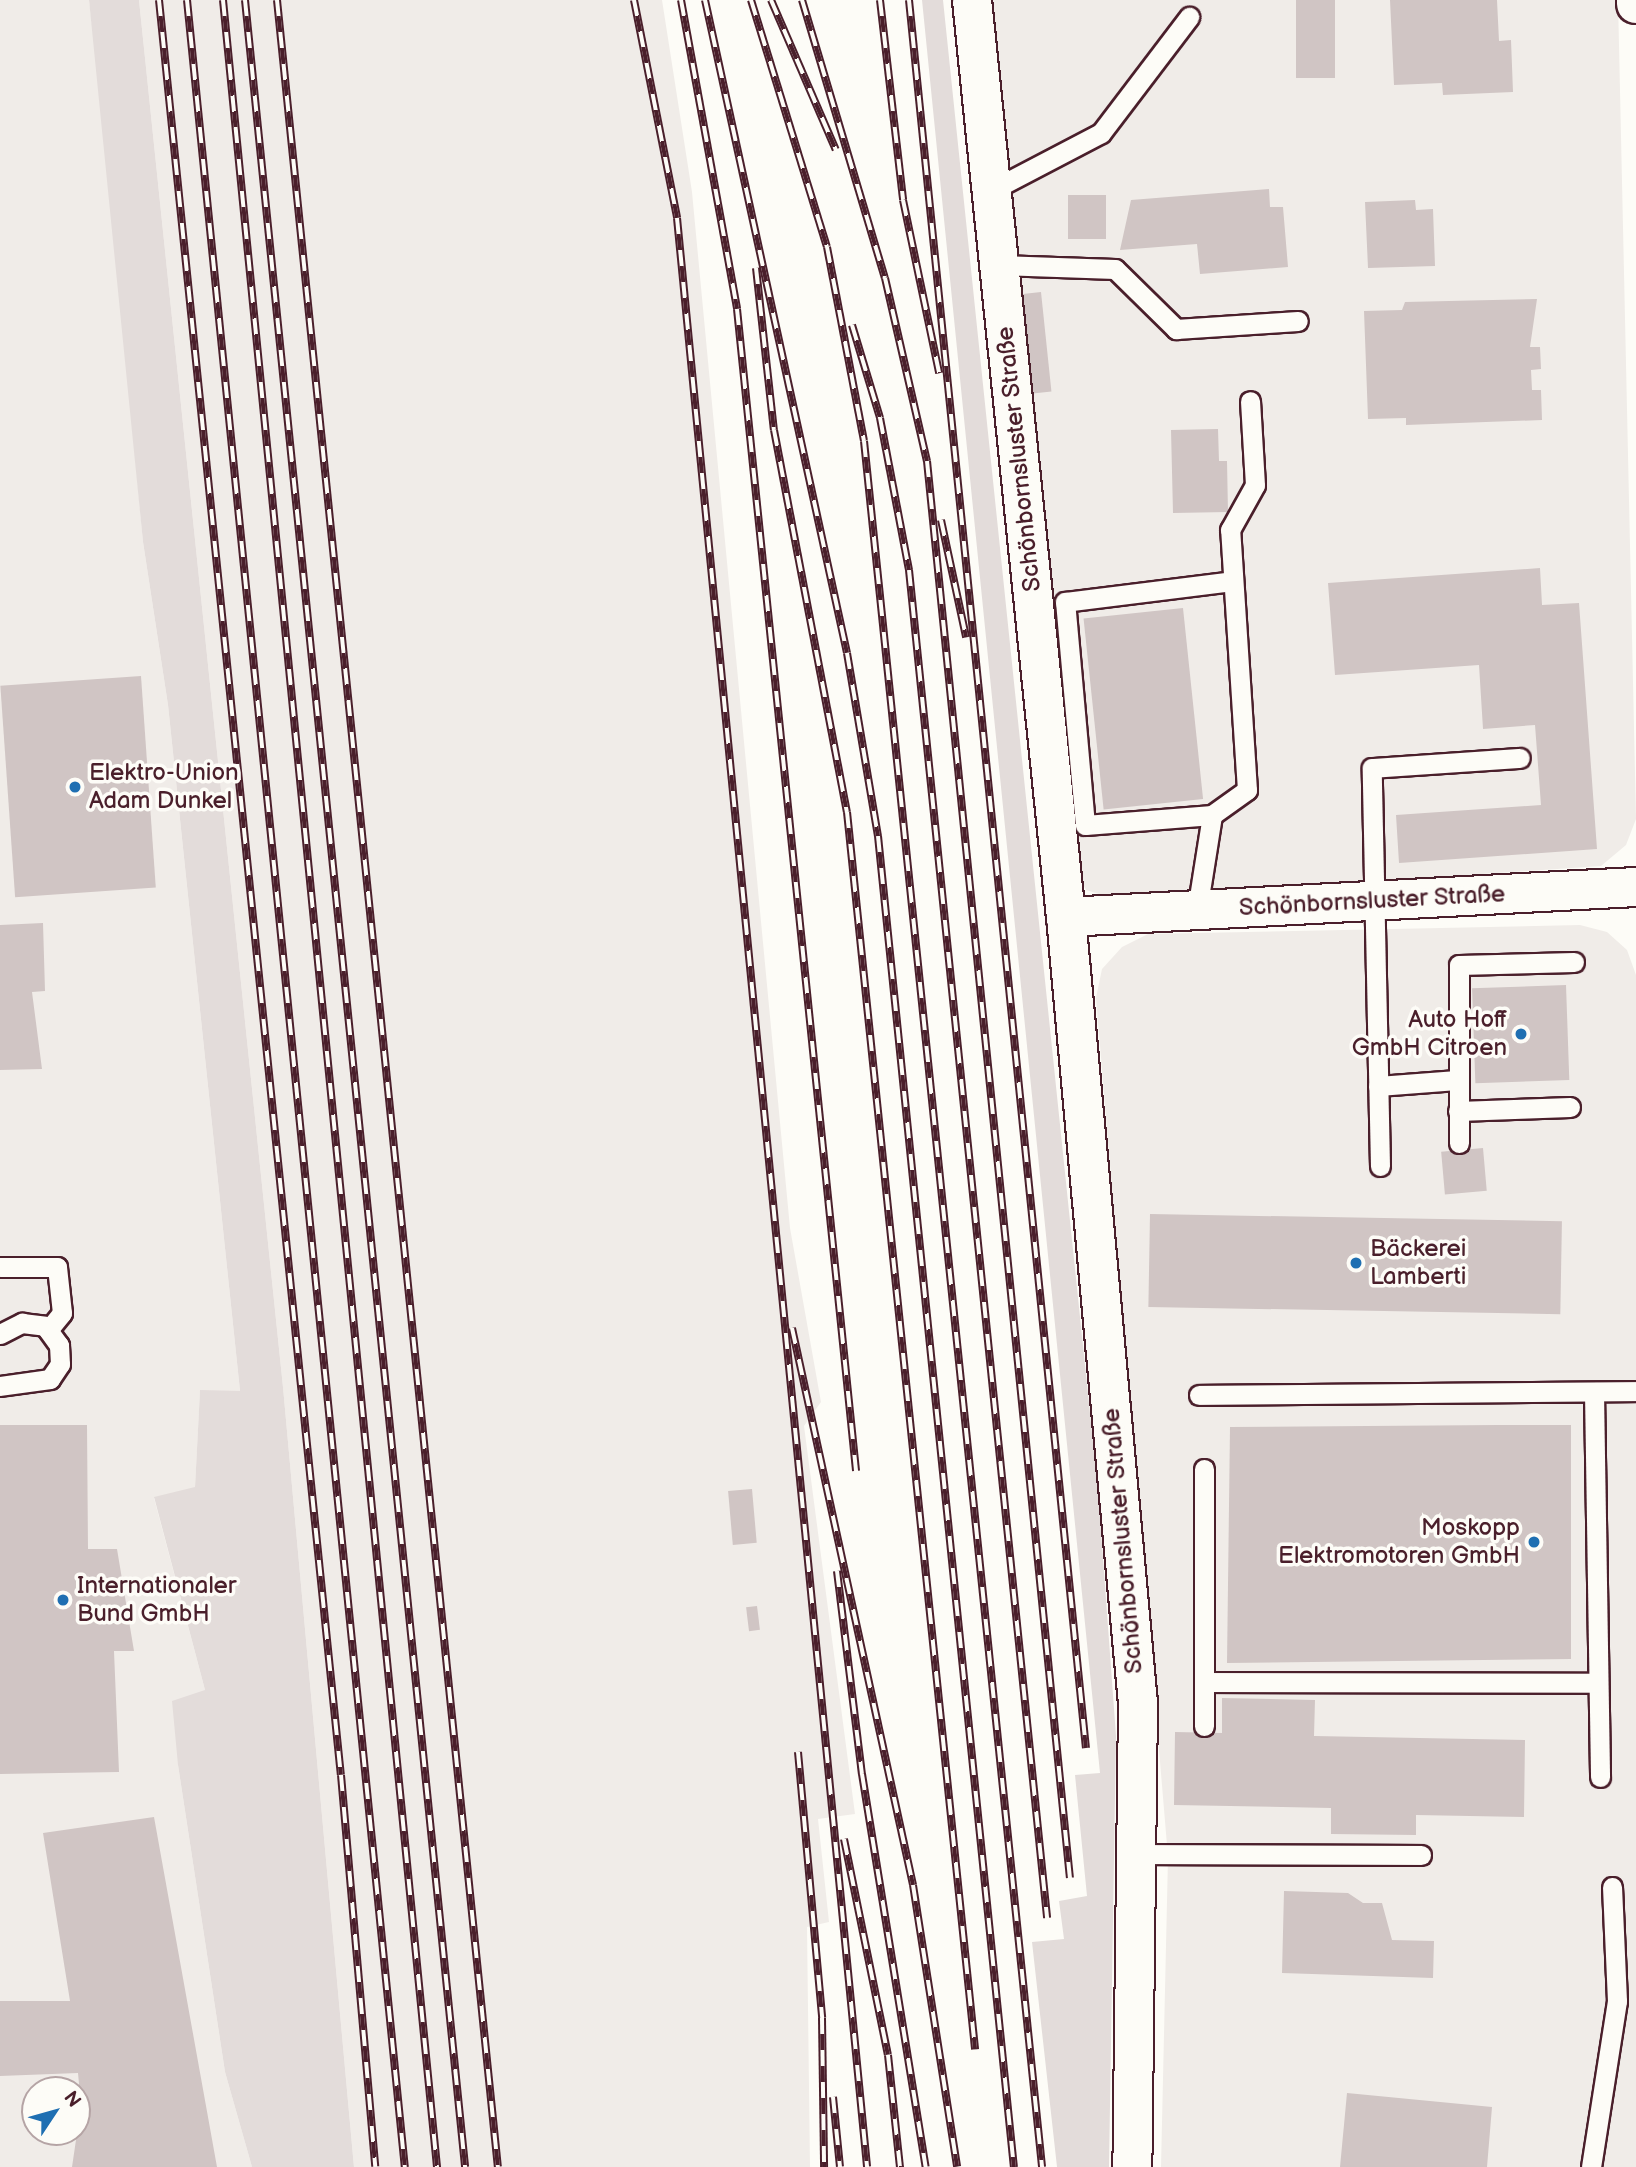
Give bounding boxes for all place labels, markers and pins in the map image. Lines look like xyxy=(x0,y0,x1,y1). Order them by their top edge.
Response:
place label: Elektro-Union Adam Dunkel xyxy=(89,759,239,815)
marker: Elektro-Union Adam Dunkel xyxy=(67,779,83,795)
place label: Auto Hoff GmbH Citroen xyxy=(1352,1006,1507,1062)
marker: Auto Hoff GmbH Citroen xyxy=(1513,1026,1529,1042)
place label: Bäckerei Lamberti xyxy=(1370,1235,1466,1291)
marker: Bäckerei Lamberti xyxy=(1348,1255,1364,1271)
place label: Moskopp Elektromotoren GmbH xyxy=(1278,1514,1520,1570)
marker: Moskopp Elektromotoren GmbH xyxy=(1526,1534,1542,1550)
place label: Internationaler Bund GmbH xyxy=(77,1572,236,1628)
marker: Internationaler Bund GmbH xyxy=(55,1592,71,1608)

